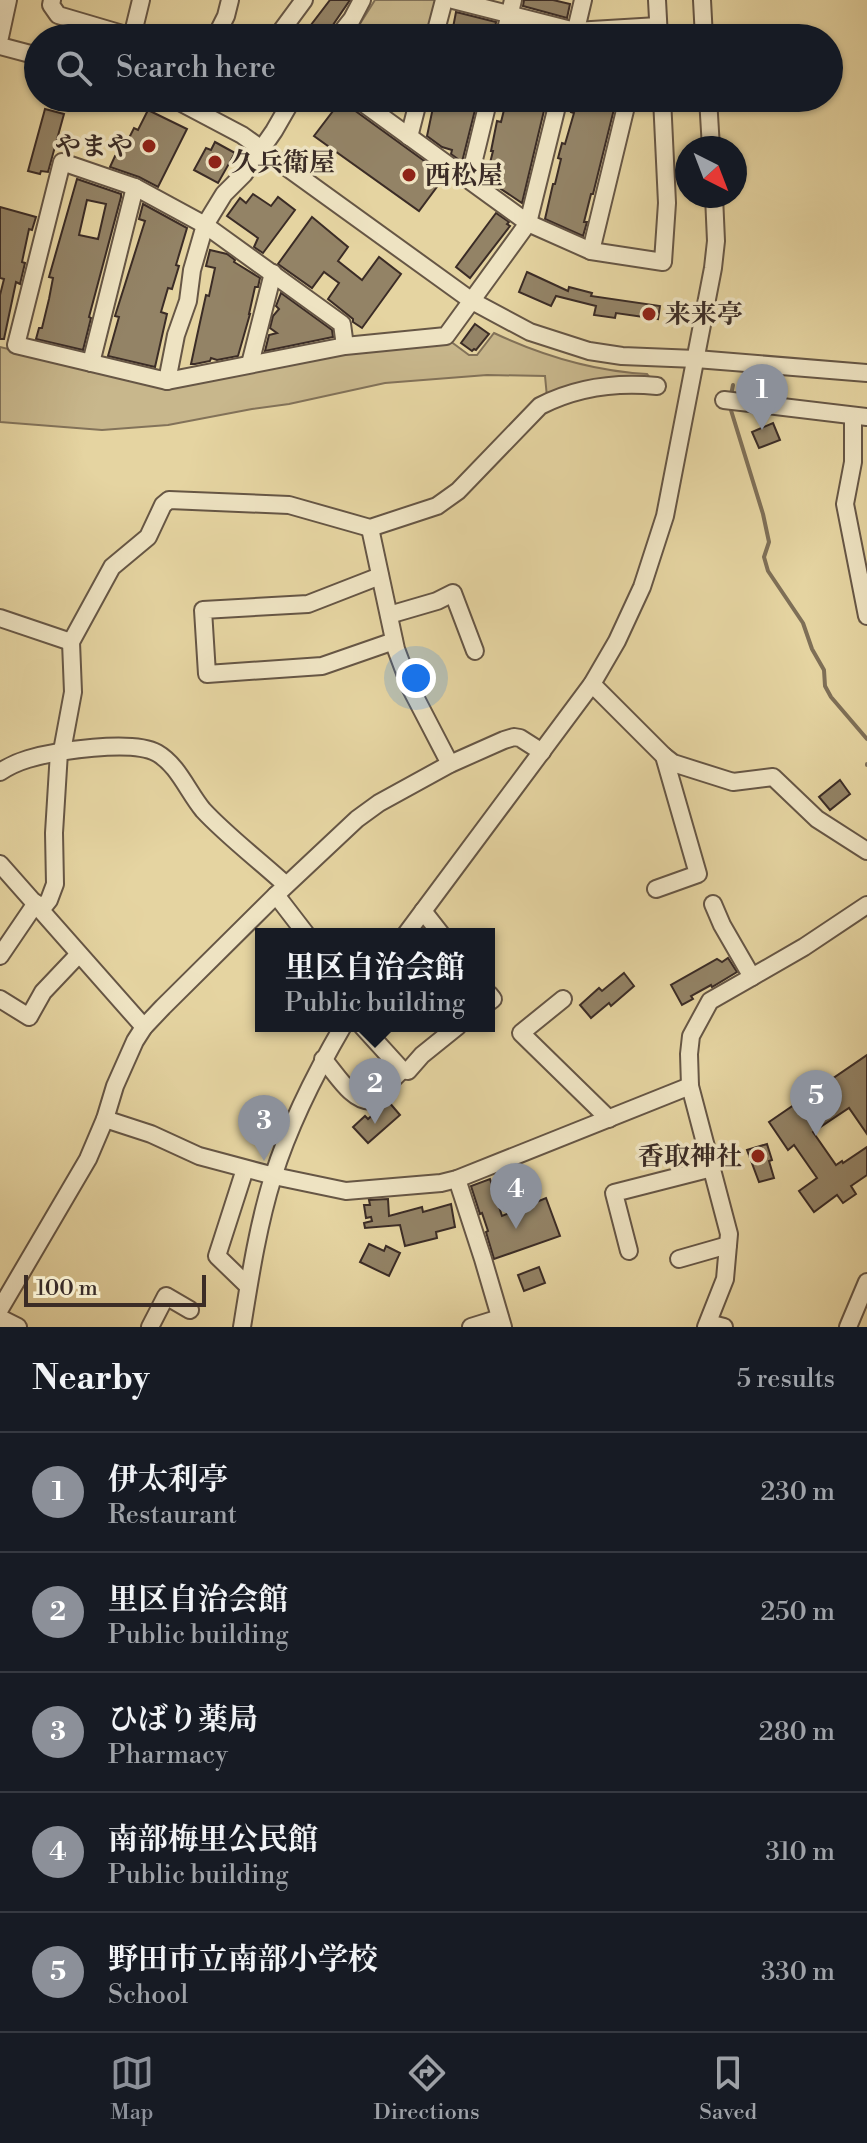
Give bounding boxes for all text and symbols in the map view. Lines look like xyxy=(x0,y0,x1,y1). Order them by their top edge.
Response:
search box xyxy=(24,24,843,112)
icon: search xyxy=(52,46,96,90)
text: Search here xyxy=(116,49,276,87)
place label: やまや xyxy=(55,131,133,163)
north arrow xyxy=(675,136,747,208)
marker: やまや xyxy=(140,137,158,155)
place label: 久兵衛屋 xyxy=(231,147,335,179)
marker: 久兵衛屋 xyxy=(206,153,224,171)
place label: 西松屋 xyxy=(425,160,503,192)
marker: 西松屋 xyxy=(400,166,418,184)
place label: 来来亭 xyxy=(665,299,743,331)
marker: 来来亭 xyxy=(640,305,658,323)
pin: 1 xyxy=(736,364,788,430)
your location xyxy=(396,658,436,698)
popup xyxy=(255,928,495,1032)
text: 里区自治会館 xyxy=(285,949,465,987)
text: Public building xyxy=(285,987,465,1019)
pin: 2 xyxy=(349,1058,401,1124)
pin: 5 xyxy=(790,1070,842,1136)
pin: 3 xyxy=(238,1095,290,1161)
place label: 香取神社 xyxy=(638,1141,742,1173)
marker: 香取神社 xyxy=(749,1147,767,1165)
pin: 4 xyxy=(490,1163,542,1229)
scale bar xyxy=(24,1271,206,1307)
text: 100 m xyxy=(36,1275,98,1302)
text: Nearby xyxy=(32,1358,150,1400)
text: 5 results xyxy=(737,1363,835,1395)
text: 伊太利亭 xyxy=(108,1461,228,1499)
text: 1 xyxy=(52,1476,64,1508)
text: 230 m xyxy=(760,1476,835,1508)
text: Restaurant xyxy=(108,1499,237,1531)
text: 里区自治会館 xyxy=(108,1581,288,1619)
text: 2 xyxy=(50,1596,66,1628)
text: 250 m xyxy=(760,1596,835,1628)
text: Public building xyxy=(108,1619,289,1651)
text: ひばり薬局 xyxy=(108,1701,258,1739)
text: 3 xyxy=(50,1716,66,1748)
text: 280 m xyxy=(759,1716,835,1748)
text: Pharmacy xyxy=(108,1739,228,1771)
text: 南部梅里公民館 xyxy=(108,1821,318,1859)
text: 4 xyxy=(49,1836,67,1868)
text: 310 m xyxy=(766,1836,835,1868)
text: Public building xyxy=(108,1859,289,1891)
text: 野田市立南部小学校 xyxy=(108,1941,378,1979)
text: 5 xyxy=(50,1956,66,1988)
text: 330 m xyxy=(761,1956,835,1988)
text: School xyxy=(108,1979,188,2011)
tab: Map xyxy=(110,2051,154,2126)
tab: Directions xyxy=(374,2051,480,2126)
tab: Saved xyxy=(699,2051,757,2126)

